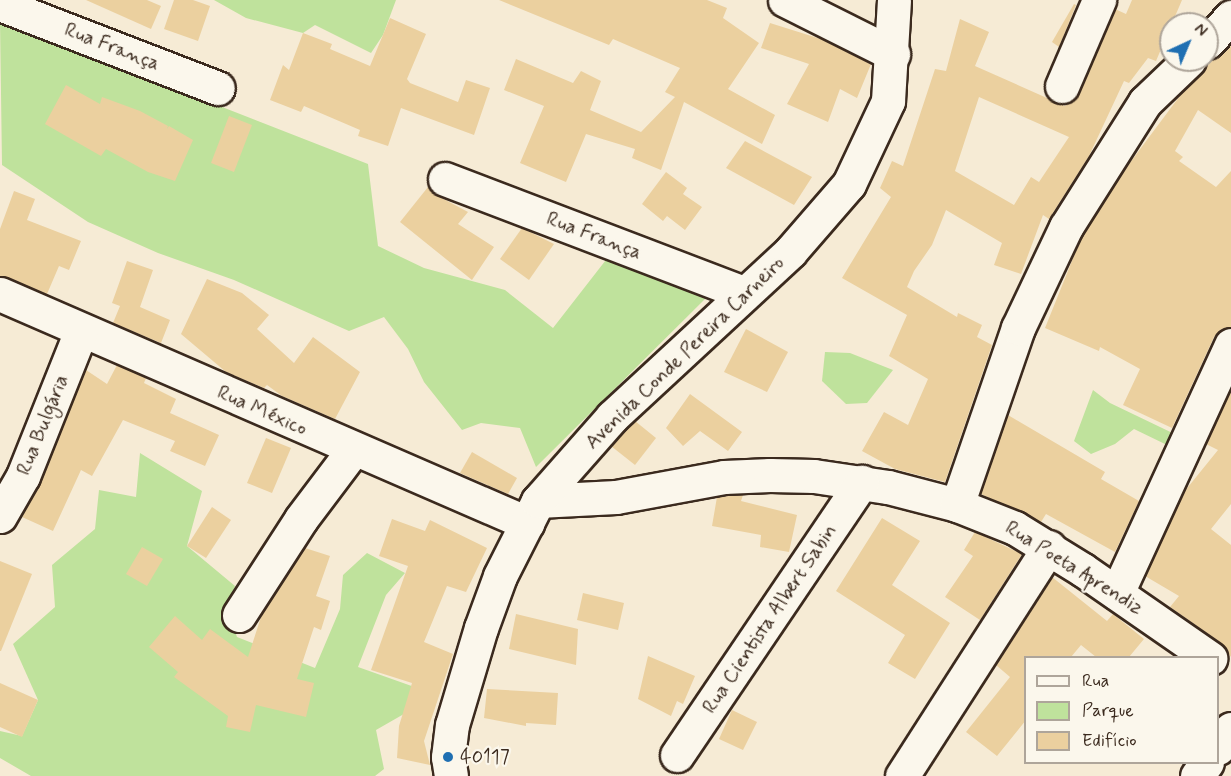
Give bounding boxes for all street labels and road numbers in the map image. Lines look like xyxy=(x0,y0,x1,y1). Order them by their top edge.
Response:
street label: Rua França xyxy=(61,18,163,76)
street label: Rua França xyxy=(543,207,645,265)
street label: Avenida Conde Pereira Carneiro xyxy=(578,249,792,457)
street label: Rua Bulgária xyxy=(12,372,74,478)
street label: Rua México xyxy=(213,381,311,441)
street label: Rua Poeta Aprendiz xyxy=(1001,516,1147,620)
street label: Rua Cientista Albert Sabin xyxy=(696,517,844,721)

